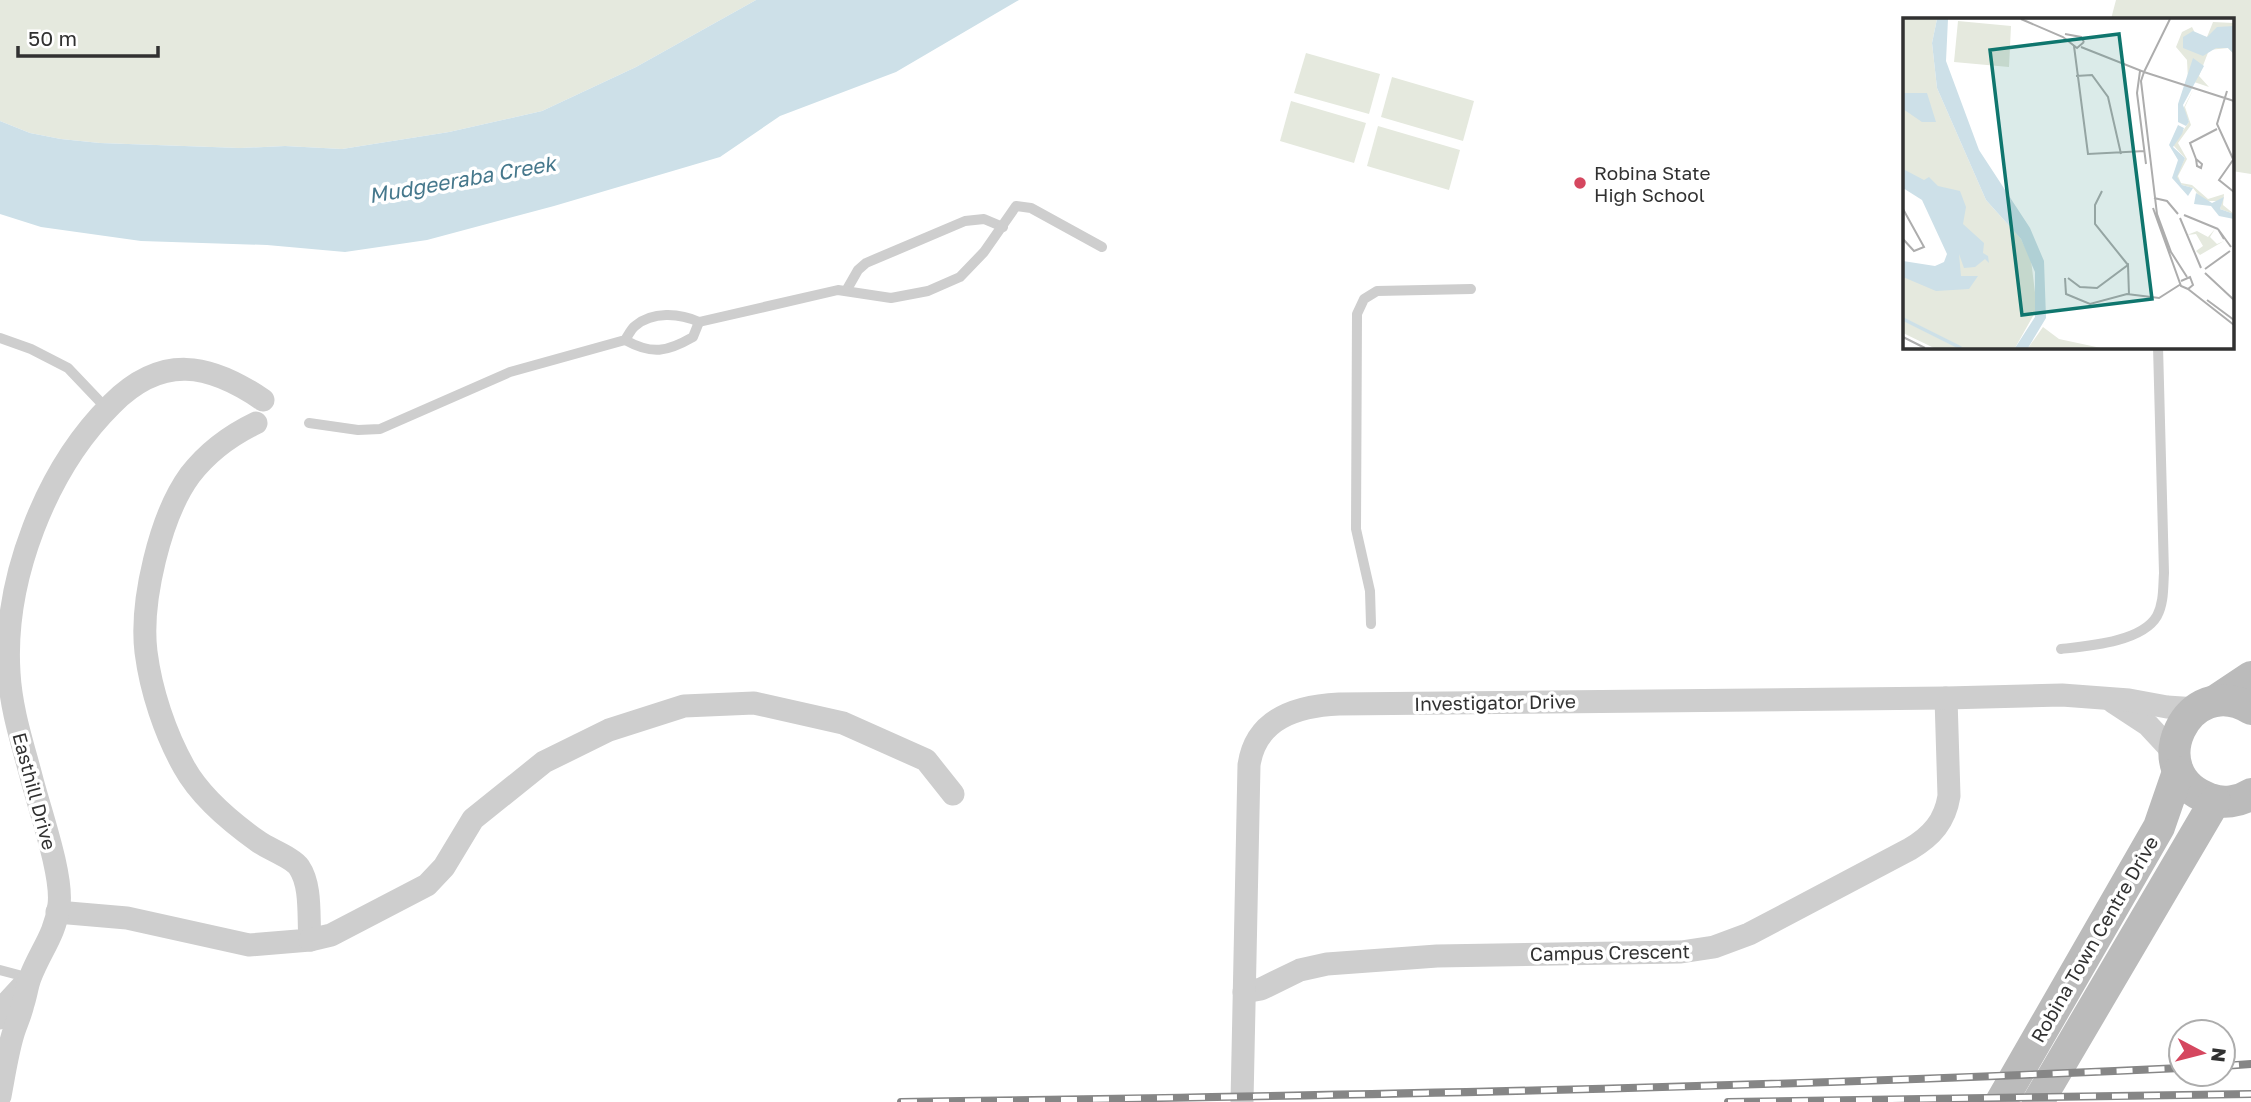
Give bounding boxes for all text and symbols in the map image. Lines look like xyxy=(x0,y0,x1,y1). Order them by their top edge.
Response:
scale bar xyxy=(18,14,158,58)
inset map xyxy=(1903,18,2234,348)
text: 50 m xyxy=(28,25,77,51)
water label: Mudgeeraba Creek xyxy=(367,149,560,208)
place label: Robina State High School xyxy=(1594,161,1711,206)
marker: Robina State High School xyxy=(1572,175,1588,191)
street label: Investigator Drive xyxy=(1414,689,1576,715)
street label: Easthill Drive xyxy=(8,730,62,852)
street label: Robina Town Centre Drive xyxy=(2025,832,2163,1046)
street label: Campus Crescent xyxy=(1530,939,1690,965)
north arrow xyxy=(2167,1018,2237,1088)
text: N xyxy=(2207,1047,2232,1064)

